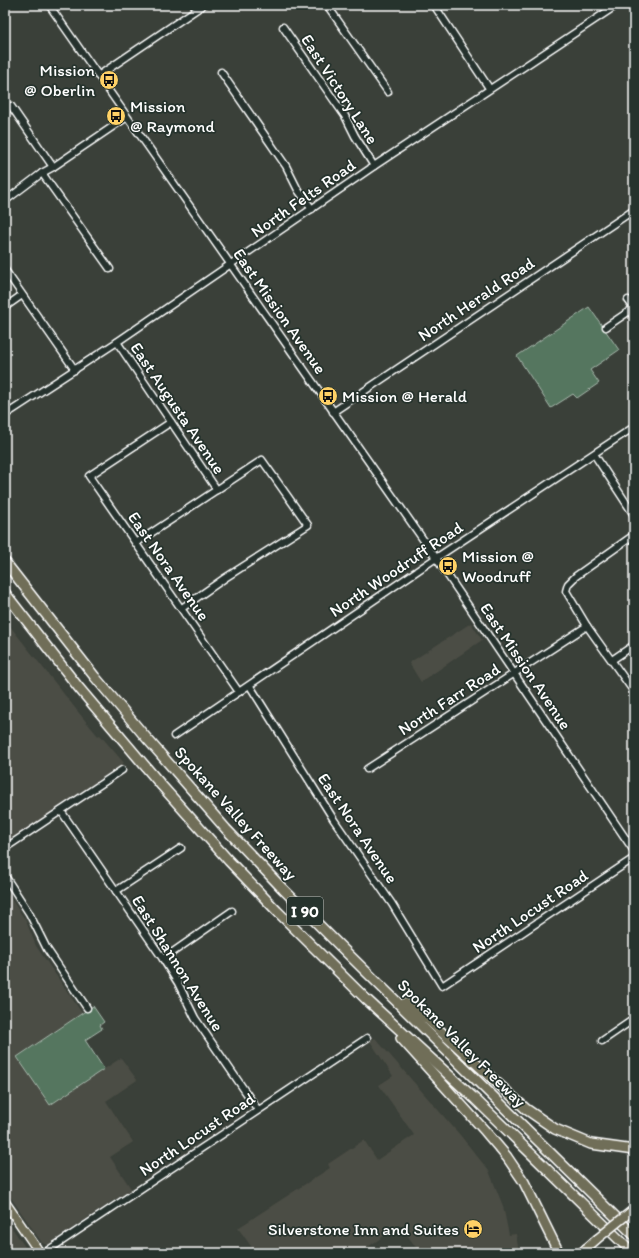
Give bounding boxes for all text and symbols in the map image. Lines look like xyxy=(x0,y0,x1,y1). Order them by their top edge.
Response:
street label: East Victory Lane xyxy=(297,30,383,148)
place label: Mission @ Oberlin xyxy=(24,60,95,100)
bus stop icon: Mission @ Oberlin xyxy=(98,69,120,91)
place label: Mission @ Raymond xyxy=(130,96,215,136)
bus stop icon: Mission @ Raymond xyxy=(105,105,127,127)
street label: North Felts Road xyxy=(247,154,360,241)
street label: East Mission Avenue xyxy=(229,244,331,378)
street label: North Herald Road xyxy=(414,252,539,345)
street label: East Augusta Avenue xyxy=(126,338,230,478)
bus stop icon: Mission @ Herald xyxy=(317,385,339,407)
place label: Mission @ Herald xyxy=(342,386,468,406)
street label: East Nora Avenue xyxy=(124,508,214,624)
street label: North Woodruff Road xyxy=(326,517,467,621)
place label: Mission @ Woodruff xyxy=(462,546,534,586)
bus stop icon: Mission @ Woodruff xyxy=(437,555,459,577)
street label: East Mission Avenue xyxy=(476,599,576,733)
street label: North Farr Road xyxy=(394,658,504,739)
street label: Spokane Valley Freeway xyxy=(171,742,301,884)
street label: East Nora Avenue xyxy=(314,769,402,887)
street label: North Locust Road xyxy=(468,865,592,957)
street label: East Shannon Avenue xyxy=(128,891,228,1035)
road number: I 90 xyxy=(287,897,323,925)
street label: Spokane Valley Freeway xyxy=(394,975,530,1111)
street label: North Locust Road xyxy=(135,1088,259,1180)
hotel icon: Silverstone Inn and Suites xyxy=(462,1218,484,1240)
place label: Silverstone Inn and Suites xyxy=(268,1219,459,1239)

